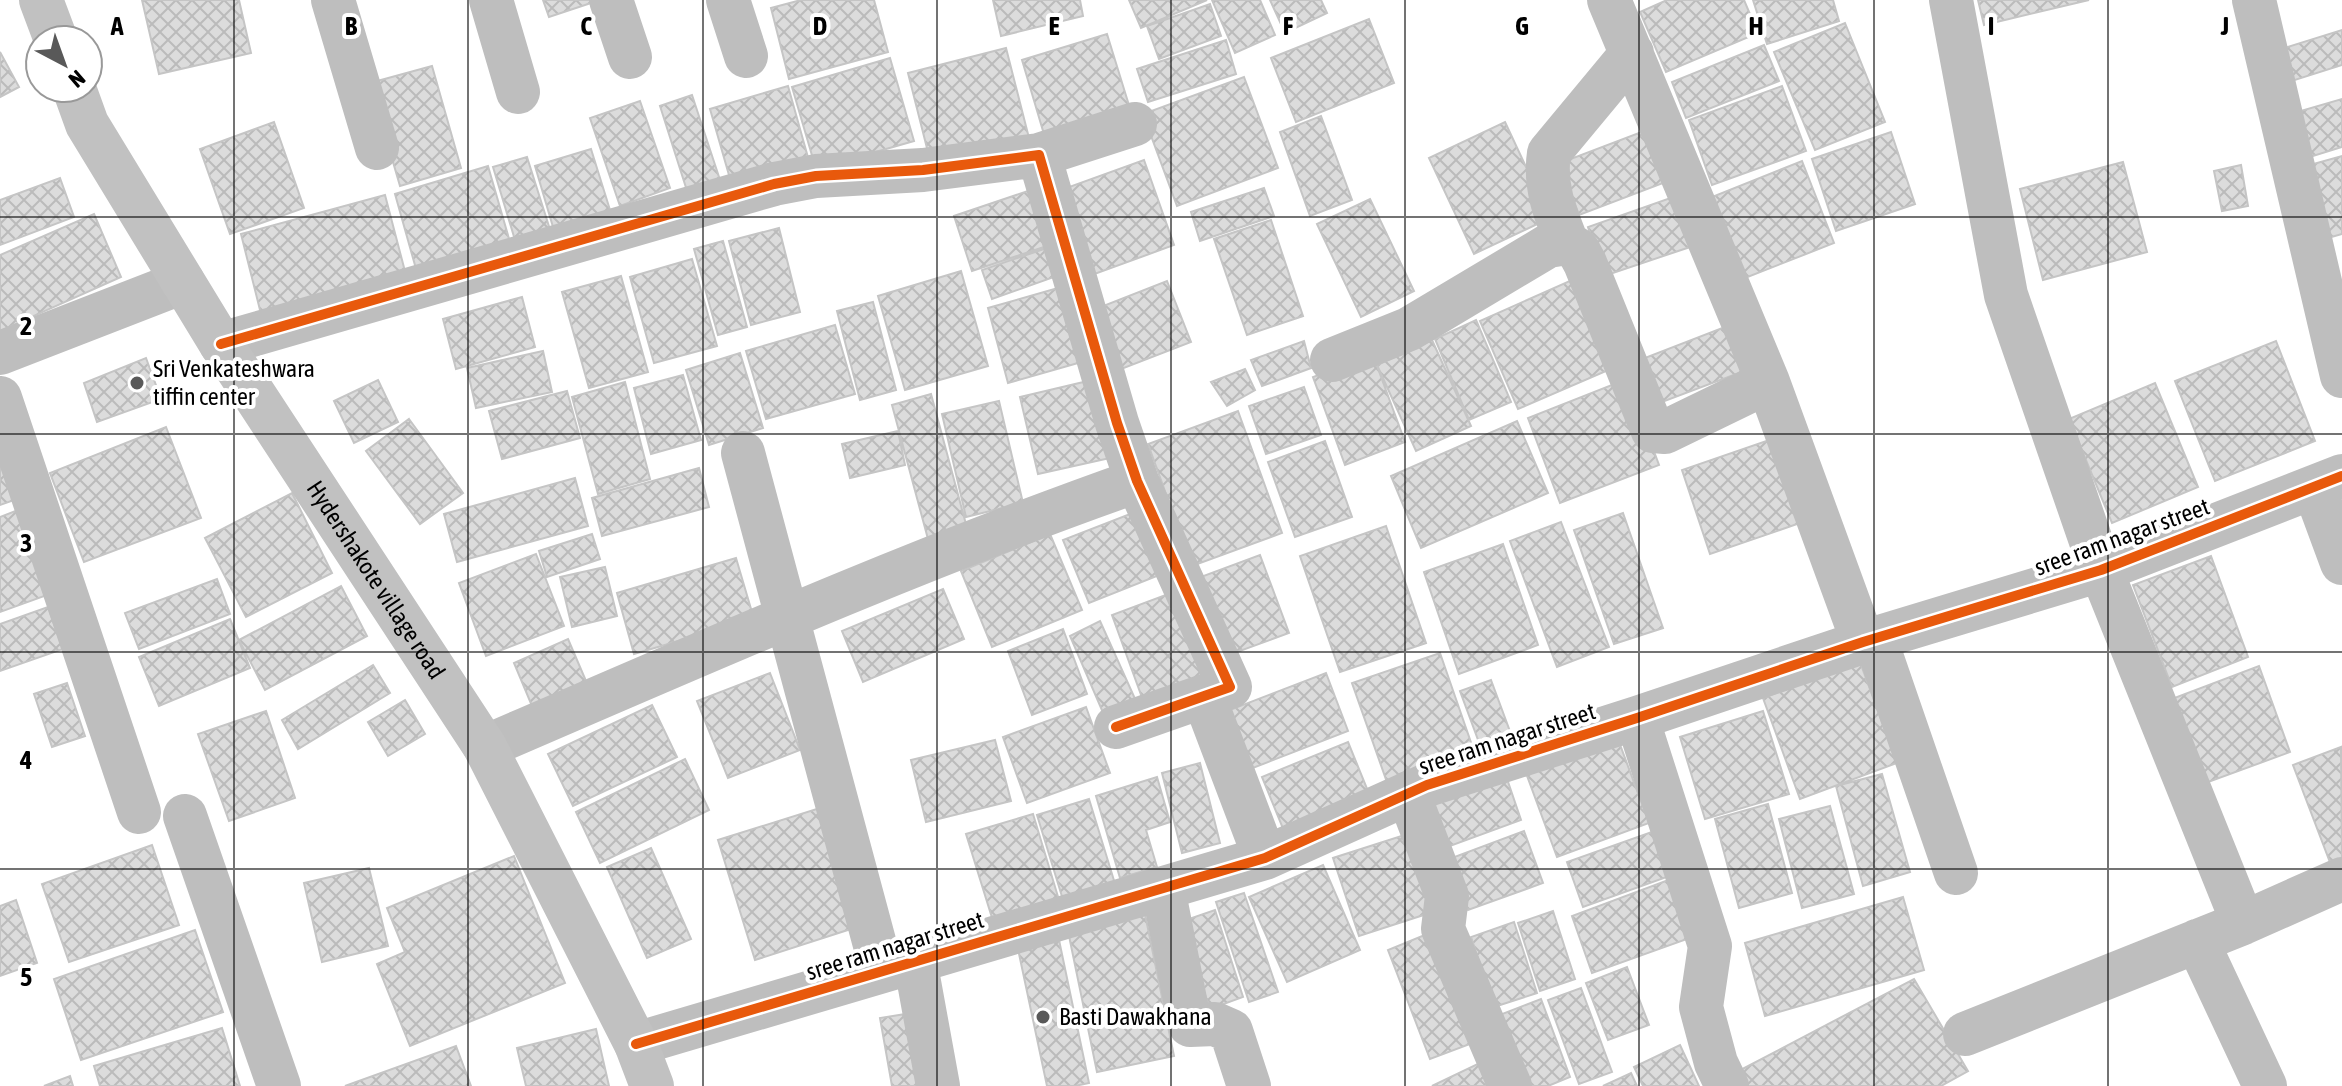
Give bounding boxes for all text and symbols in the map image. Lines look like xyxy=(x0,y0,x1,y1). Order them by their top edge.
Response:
text: A xyxy=(110,11,124,41)
text: B xyxy=(345,11,358,41)
text: C xyxy=(580,11,592,41)
text: D xyxy=(813,11,827,41)
text: E xyxy=(1048,11,1060,41)
text: F xyxy=(1283,11,1294,41)
text: G xyxy=(1515,11,1529,41)
text: H xyxy=(1748,11,1764,41)
text: I xyxy=(1988,11,1994,41)
text: J xyxy=(2220,11,2229,41)
north arrow xyxy=(24,24,104,104)
text: N xyxy=(64,65,91,93)
text: 2 xyxy=(20,311,32,341)
place label: Sri Venkateshwara tiffin center xyxy=(153,355,315,410)
marker: Sri Venkateshwara tiffin center xyxy=(128,374,146,392)
street label: Hydershakote village road xyxy=(301,476,451,684)
street label: sree ram nagar street xyxy=(2031,492,2213,581)
text: 3 xyxy=(20,528,32,558)
street label: sree ram nagar street xyxy=(1415,697,1599,780)
text: 4 xyxy=(19,745,32,775)
street label: sree ram nagar street xyxy=(803,906,987,985)
text: 5 xyxy=(20,962,32,992)
place label: Basti Dawakhana xyxy=(1059,1003,1212,1030)
marker: Basti Dawakhana xyxy=(1034,1008,1052,1026)

